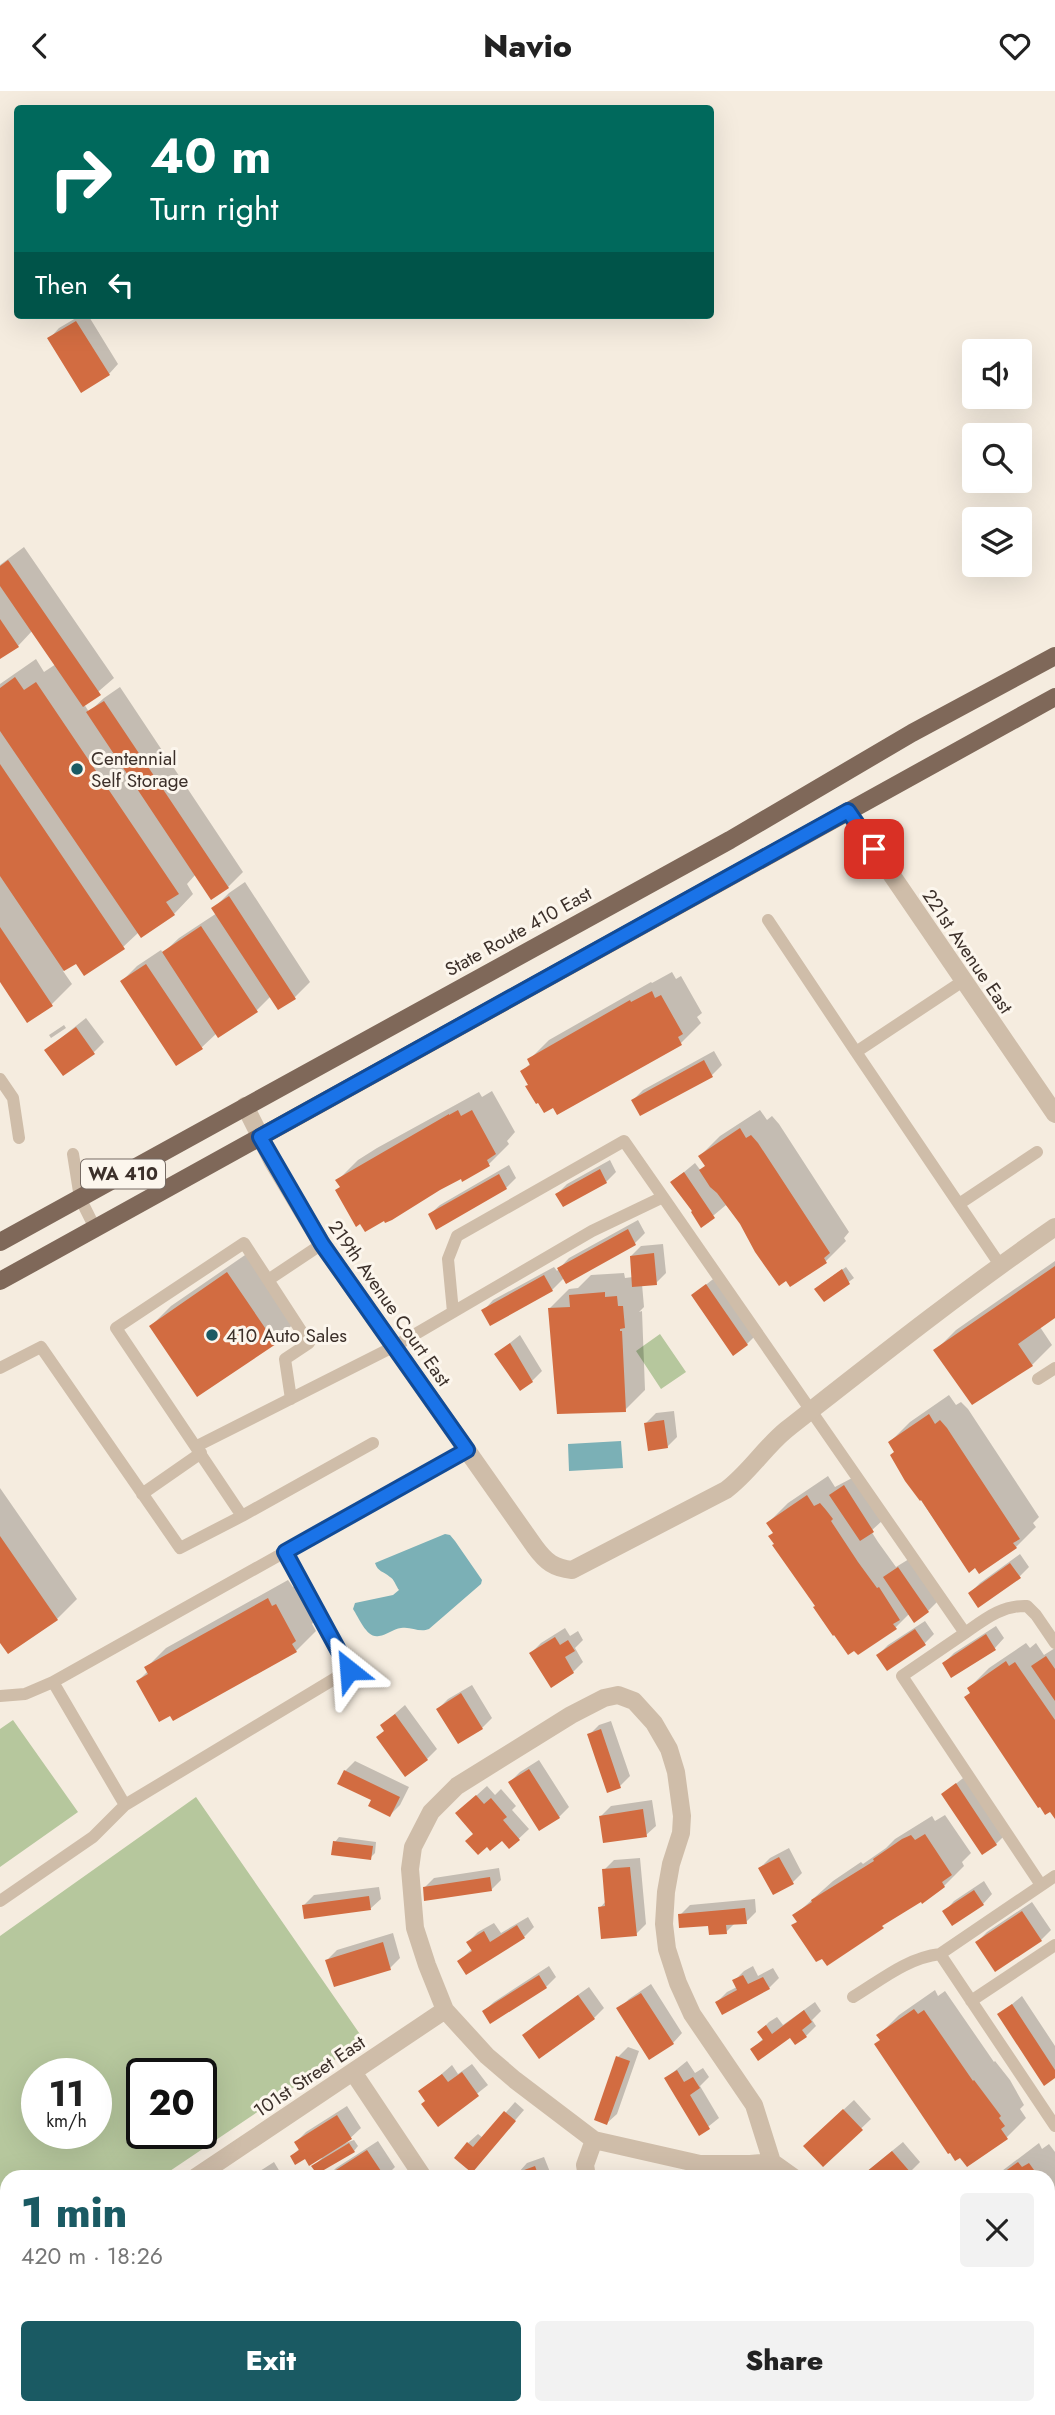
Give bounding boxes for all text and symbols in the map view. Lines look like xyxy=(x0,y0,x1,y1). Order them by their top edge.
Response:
text: Navio xyxy=(483,23,572,69)
icon: back xyxy=(21,27,59,65)
icon: heart xyxy=(996,27,1034,65)
text: 40 m xyxy=(150,121,272,191)
icon: right xyxy=(35,133,126,224)
text: Turn right xyxy=(150,186,279,232)
text: Then xyxy=(35,266,88,304)
icon: left xyxy=(102,266,140,304)
map controls xyxy=(962,339,1032,577)
button: sound xyxy=(962,339,1032,409)
button: search xyxy=(962,423,1032,493)
button: layers xyxy=(962,507,1032,577)
place label: Centennial Self Storage xyxy=(91,745,189,794)
marker: Centennial Self Storage xyxy=(69,761,85,777)
pin xyxy=(844,819,904,879)
icon: arrive xyxy=(855,830,893,868)
street label: State Route 410 East xyxy=(440,880,597,983)
street label: 221st Avenue East xyxy=(916,884,1020,1019)
road number: WA 410 xyxy=(81,1159,165,1189)
street label: 219th Avenue Court East xyxy=(322,1215,458,1392)
place label: 410 Auto Sales xyxy=(226,1322,347,1349)
marker: 410 Auto Sales xyxy=(204,1327,220,1343)
position arrow xyxy=(312,1633,386,1707)
street label: 101st Street East xyxy=(248,2029,371,2124)
speed limit sign: 20 xyxy=(126,2058,217,2149)
text: 11 xyxy=(49,2069,84,2119)
text: km/h xyxy=(46,2108,87,2134)
text: 1 min xyxy=(21,2182,127,2243)
button: close xyxy=(960,2193,1034,2267)
text: 420 m · 18:26 xyxy=(21,2239,163,2273)
button: Exit xyxy=(21,2321,521,2401)
button: Share xyxy=(535,2321,1034,2401)

